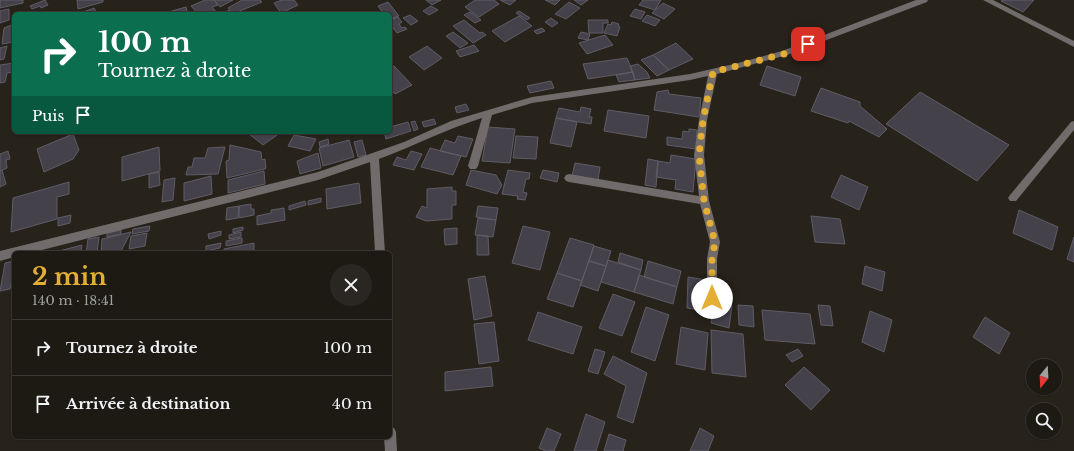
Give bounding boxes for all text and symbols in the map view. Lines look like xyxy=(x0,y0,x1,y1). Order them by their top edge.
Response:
text: 100 m xyxy=(98,25,191,60)
pin xyxy=(791,27,825,61)
icon: right xyxy=(32,28,84,80)
icon: arrive xyxy=(797,33,819,55)
text: Tournez à droite xyxy=(98,60,251,82)
icon: arrive xyxy=(72,104,94,126)
text: Puis xyxy=(32,106,64,125)
text: 2 min xyxy=(32,262,107,291)
button: close xyxy=(330,264,372,306)
position arrow xyxy=(691,277,733,319)
text: 140 m · 18:41 xyxy=(32,292,114,309)
icon: right xyxy=(32,337,54,359)
text: Tournez à droite xyxy=(66,338,198,357)
text: 100 m xyxy=(323,338,372,357)
north arrow xyxy=(1026,359,1062,395)
map controls xyxy=(1026,359,1062,439)
icon: arrive xyxy=(32,393,54,415)
text: Arrivée à destination xyxy=(66,394,230,413)
text: 40 m xyxy=(332,394,372,413)
button: search xyxy=(1026,403,1062,439)

